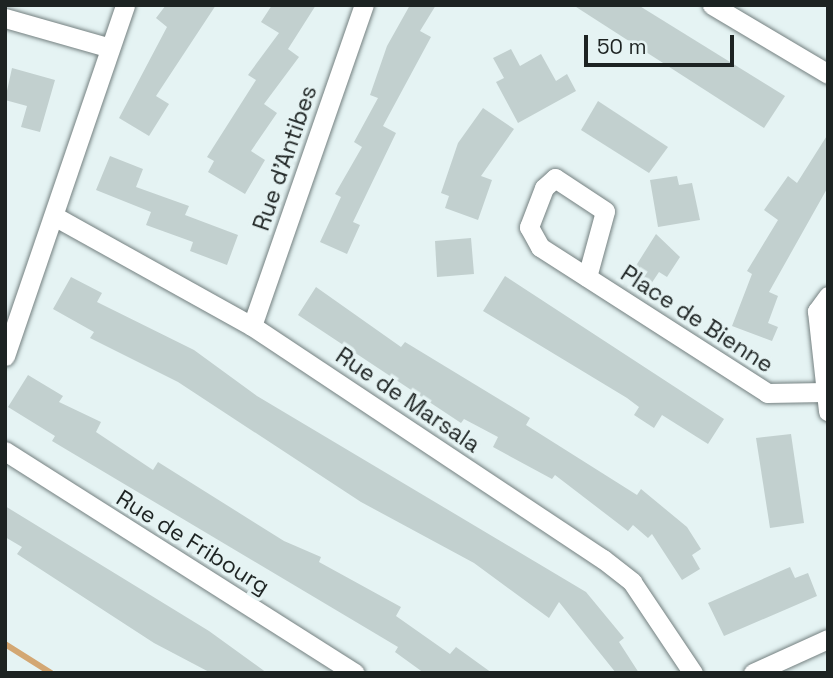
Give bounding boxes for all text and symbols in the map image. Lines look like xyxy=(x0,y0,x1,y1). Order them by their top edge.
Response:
scale bar xyxy=(588,21,738,65)
text: 50 m xyxy=(597,33,647,60)
street label: Rue d'Antibes xyxy=(247,82,323,234)
street label: Place de Bienne xyxy=(616,259,778,379)
street label: Rue de Marsala xyxy=(331,342,485,458)
street label: Rue de Fribourg xyxy=(111,484,275,600)

